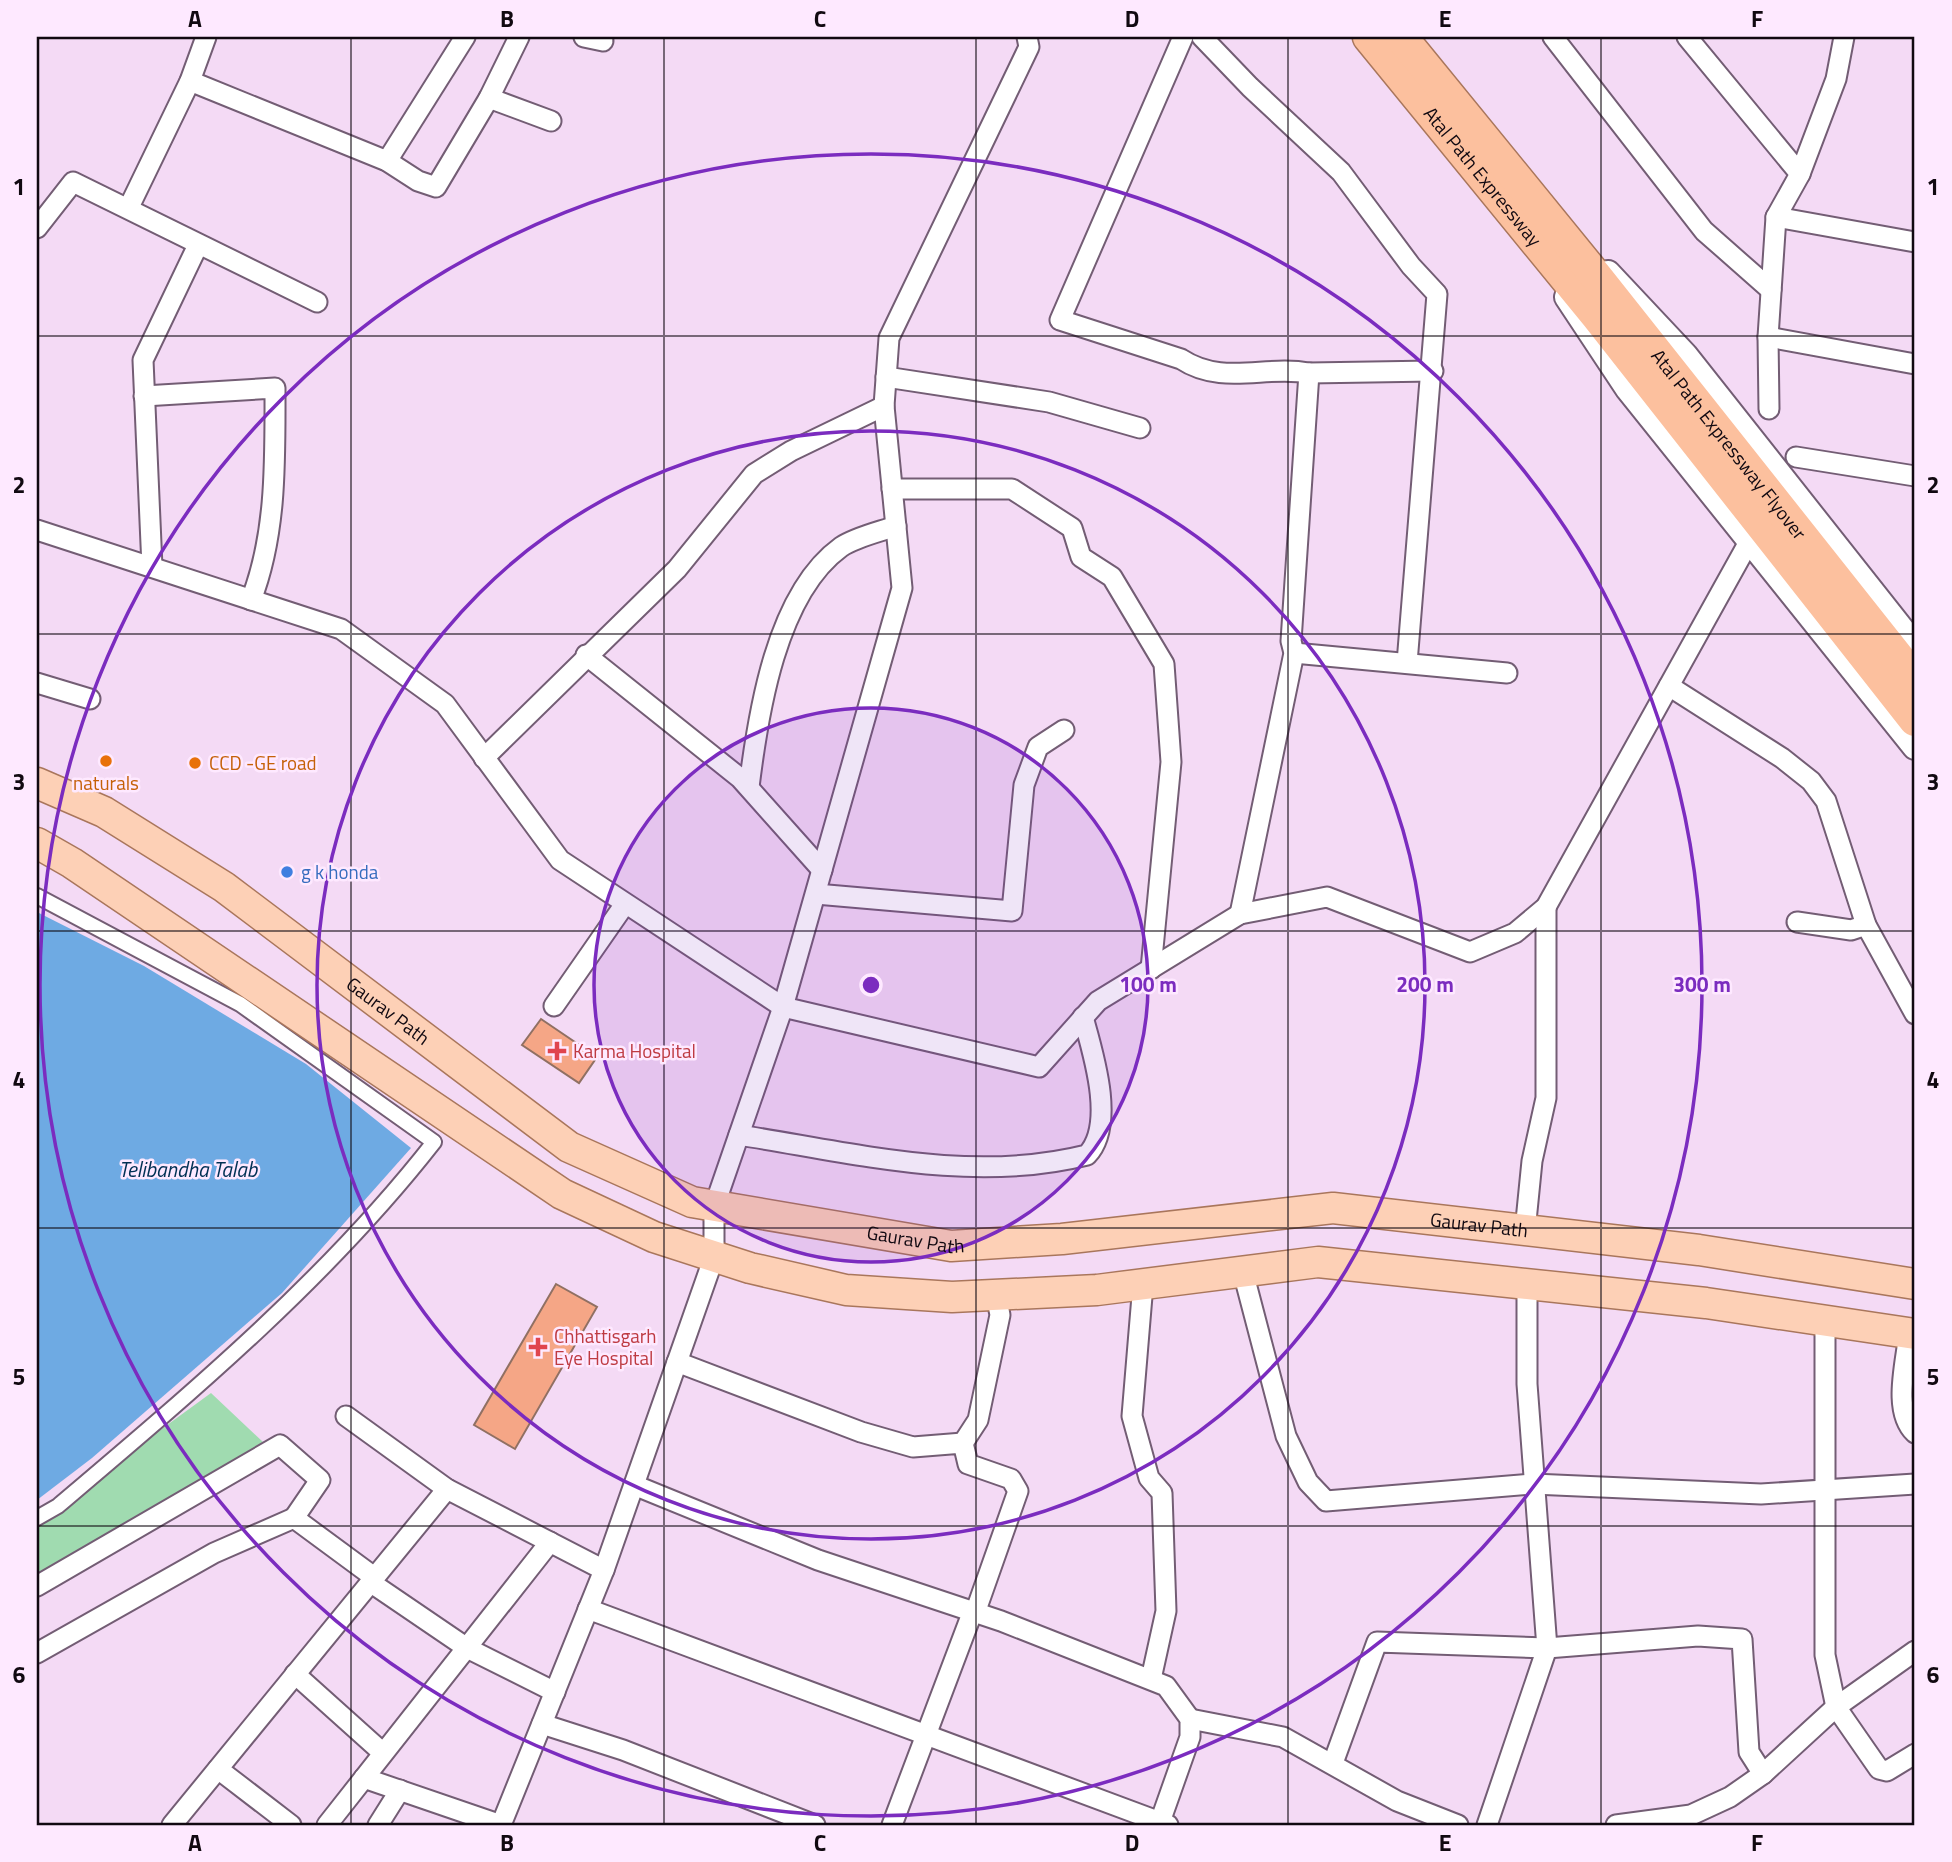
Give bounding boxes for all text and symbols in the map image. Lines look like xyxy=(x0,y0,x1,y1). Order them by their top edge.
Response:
text: A xyxy=(188,1,202,36)
text: B xyxy=(500,1,514,36)
text: C xyxy=(814,1,826,36)
text: D xyxy=(1125,1,1139,36)
text: E xyxy=(1439,1,1451,36)
text: F xyxy=(1751,1,1763,36)
street label: Atal Path Expressway xyxy=(1417,100,1549,252)
text: 1 xyxy=(13,169,25,204)
text: 1 xyxy=(1927,169,1939,204)
street label: Atal Path Expressway Flyover xyxy=(1645,342,1814,546)
text: 2 xyxy=(13,467,25,502)
text: 2 xyxy=(1927,467,1939,502)
place label: CCD -GE road xyxy=(209,748,317,777)
marker: naturals xyxy=(98,753,114,769)
marker: CCD -GE road xyxy=(187,755,203,771)
text: 3 xyxy=(13,764,25,799)
text: 3 xyxy=(1927,764,1939,799)
place label: naturals xyxy=(73,768,139,797)
place label: g k honda xyxy=(301,857,379,886)
marker: g k honda xyxy=(279,864,295,880)
text: 100 m xyxy=(1119,968,1177,1000)
text: 200 m xyxy=(1396,968,1454,1000)
text: 300 m xyxy=(1673,968,1731,1000)
street label: Gaurav Path xyxy=(340,969,436,1051)
centre of rings xyxy=(859,973,883,997)
place label: Karma Hospital xyxy=(573,1036,696,1065)
marker: Karma Hospital xyxy=(547,1041,567,1061)
text: 4 xyxy=(13,1062,25,1097)
text: 4 xyxy=(1927,1062,1939,1097)
water label: Telibandha Talab xyxy=(119,1153,259,1185)
street label: Gaurav Path xyxy=(1429,1204,1530,1244)
street label: Gaurav Path xyxy=(865,1217,965,1260)
place label: Chhattisgarh Eye Hospital xyxy=(554,1321,657,1372)
marker: Chhattisgarh Eye Hospital xyxy=(528,1337,548,1357)
text: 5 xyxy=(13,1359,25,1394)
text: 5 xyxy=(1927,1359,1939,1394)
text: 6 xyxy=(13,1657,26,1692)
text: 6 xyxy=(1927,1657,1940,1692)
text: A xyxy=(188,1825,202,1860)
text: B xyxy=(500,1825,514,1860)
text: C xyxy=(814,1825,826,1860)
text: D xyxy=(1125,1825,1139,1860)
text: E xyxy=(1439,1825,1451,1860)
text: F xyxy=(1751,1825,1763,1860)

